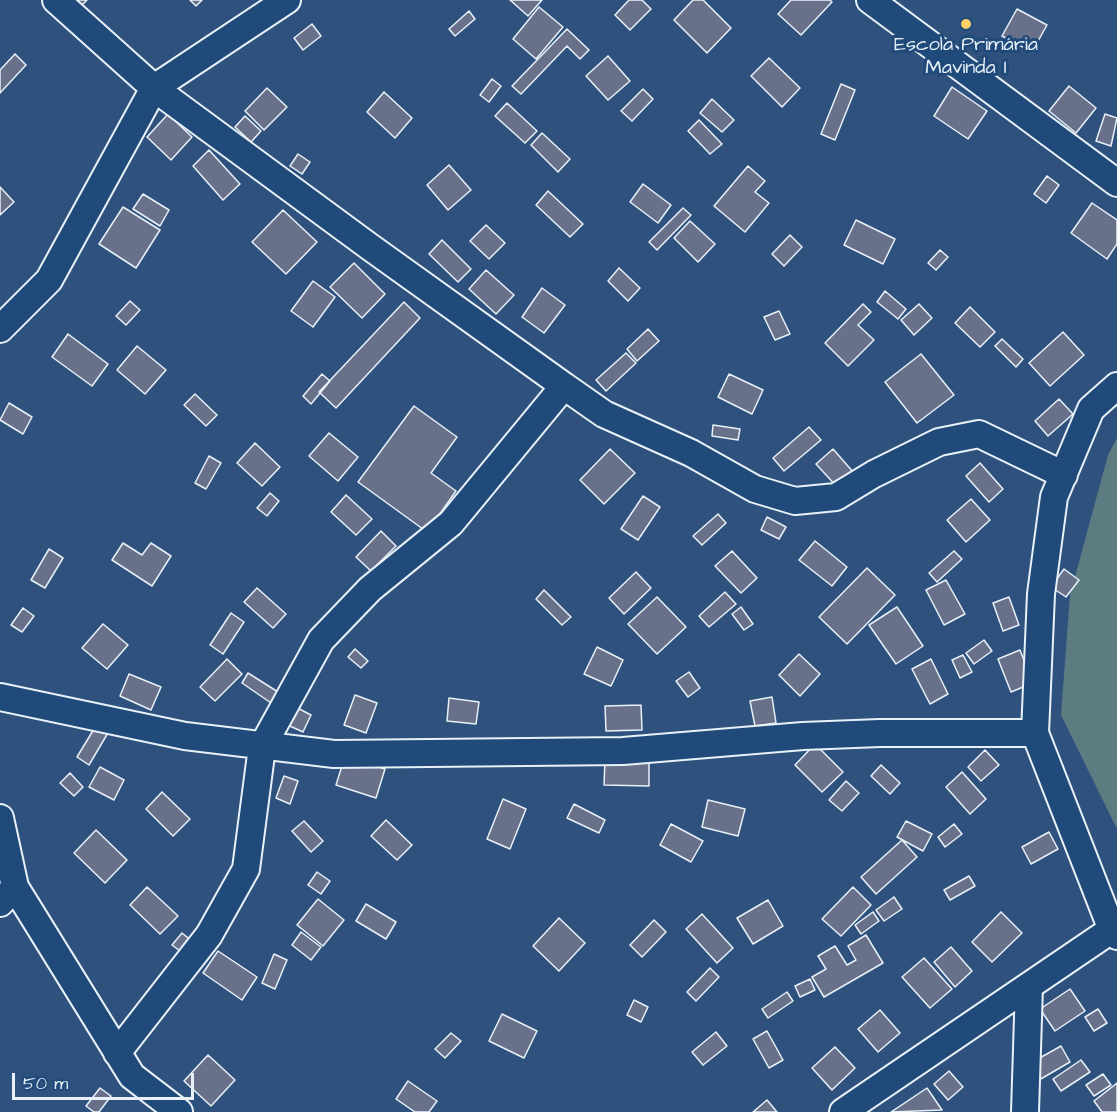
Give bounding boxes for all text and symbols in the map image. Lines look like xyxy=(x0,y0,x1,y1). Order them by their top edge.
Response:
marker: Escola Primária Mavinda I xyxy=(959,17,973,31)
place label: Escola Primária Mavinda I xyxy=(894,34,1038,81)
scale bar xyxy=(15,1061,196,1099)
text: 50 m xyxy=(23,1071,68,1096)

